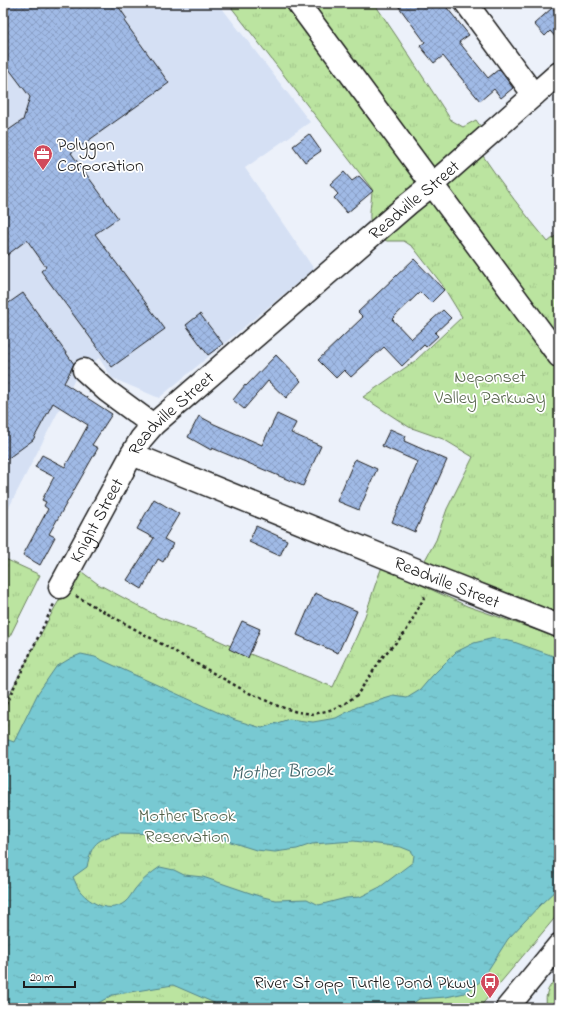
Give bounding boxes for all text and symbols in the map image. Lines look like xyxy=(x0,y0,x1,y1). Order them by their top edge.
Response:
place label: Polygon Corporation xyxy=(57,133,144,180)
office icon: Polygon Corporation xyxy=(32,143,54,171)
street label: Readville Street xyxy=(364,155,467,247)
park label: Neponset Valley Parkway xyxy=(434,365,545,412)
street label: Readville Street xyxy=(123,366,221,461)
street label: Knight Street xyxy=(64,474,131,568)
street label: Readville Street xyxy=(389,551,503,617)
water label: Mother Brook xyxy=(231,757,334,788)
park label: Mother Brook Reservation xyxy=(139,804,236,851)
scale bar xyxy=(24,963,75,989)
text: 20 m xyxy=(30,969,53,987)
place label: River St opp Turtle Pond Pkwy xyxy=(254,971,476,997)
bus stop icon: River St opp Turtle Pond Pkwy xyxy=(479,971,501,999)

